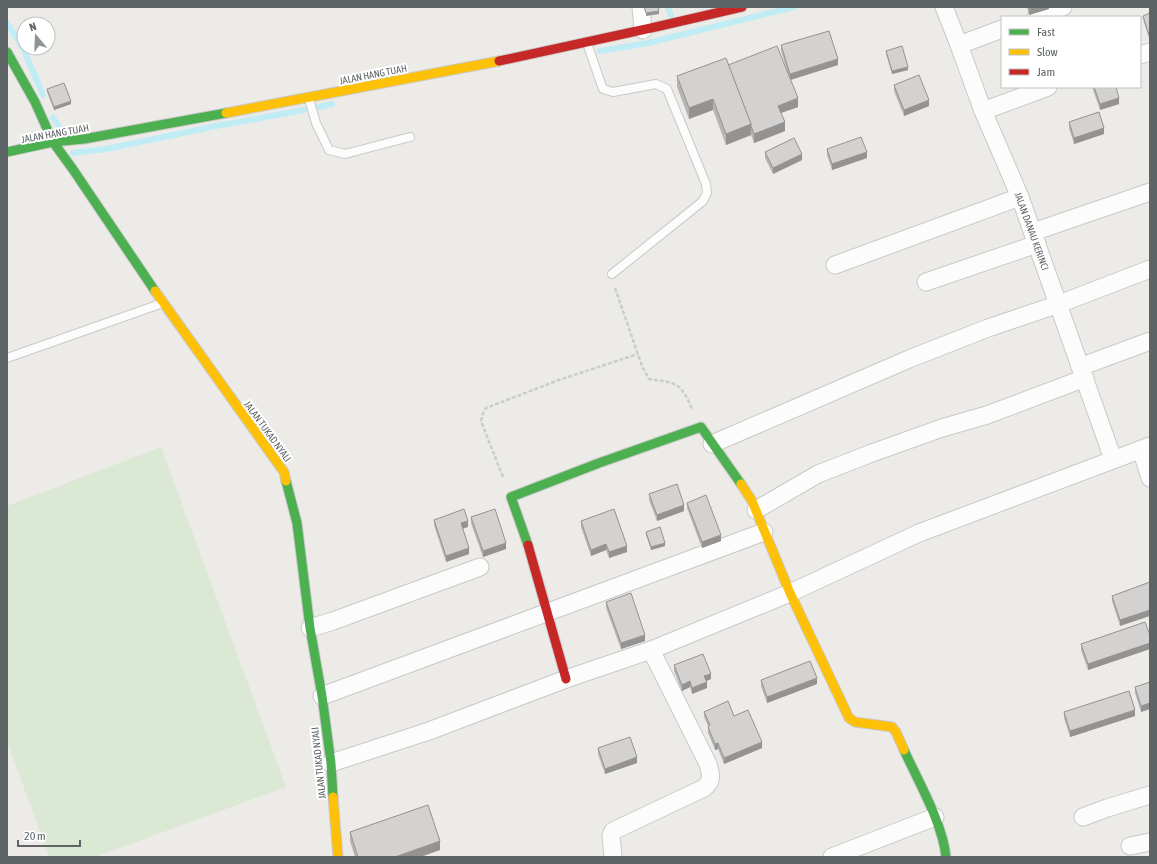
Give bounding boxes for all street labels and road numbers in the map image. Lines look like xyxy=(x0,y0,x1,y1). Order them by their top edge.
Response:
street label: JALAN HANG TUAH xyxy=(338,63,408,86)
street label: JALAN HANG TUAH xyxy=(20,122,90,145)
street label: JALAN DANAU KERINCI xyxy=(1012,191,1051,272)
street label: JALAN TUKAD NYALI xyxy=(242,399,293,464)
street label: JALAN TUKAD NYALI xyxy=(309,726,328,800)

